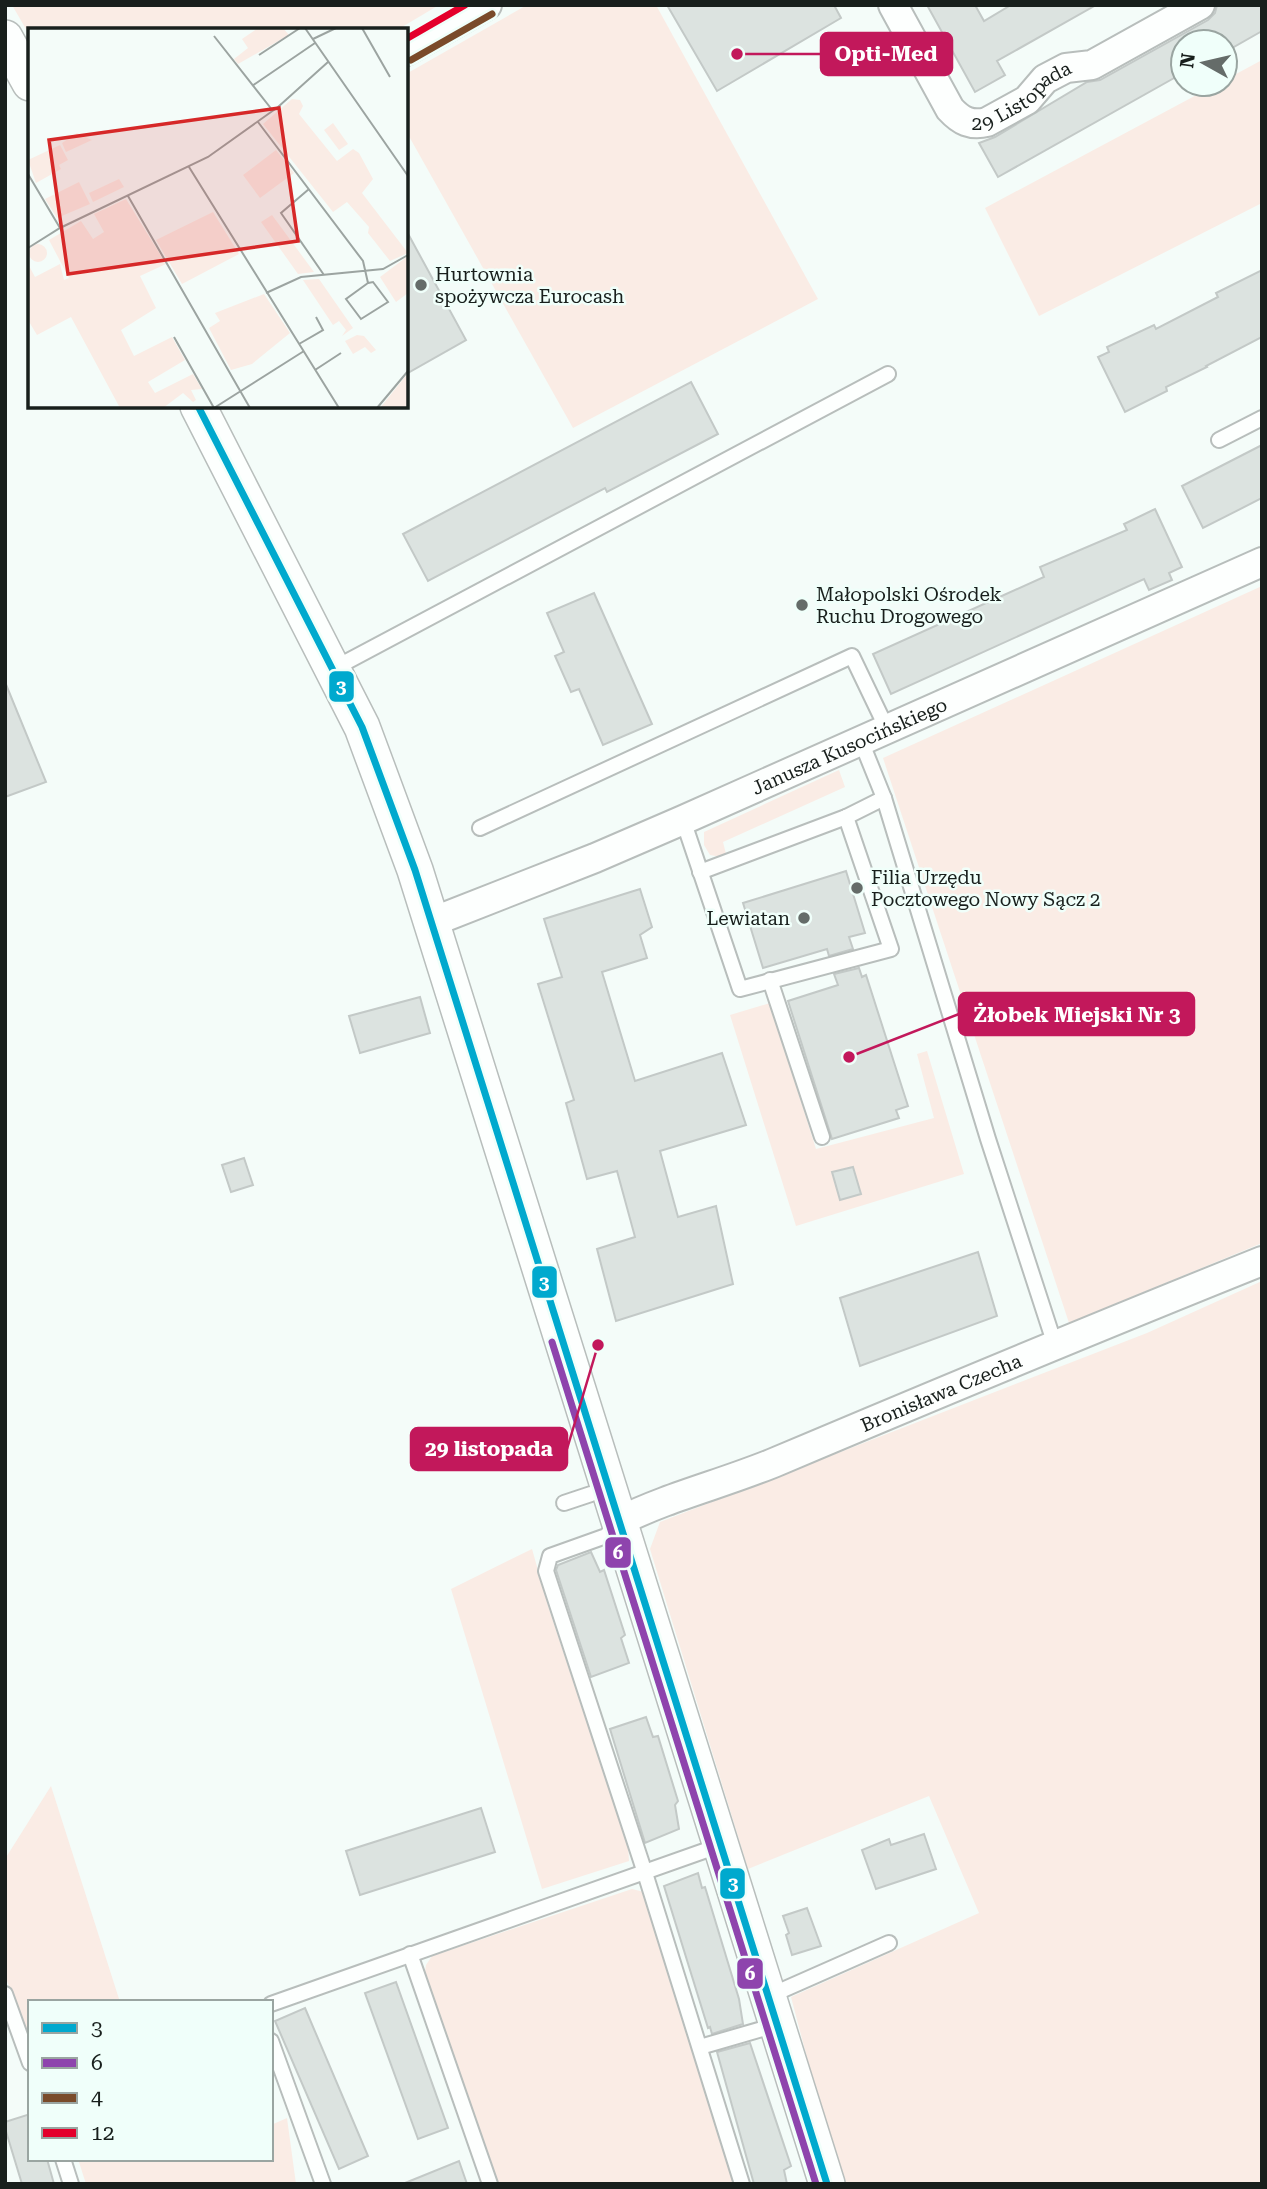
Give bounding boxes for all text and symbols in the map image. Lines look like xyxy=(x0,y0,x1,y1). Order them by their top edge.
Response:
inset map xyxy=(28,28,408,408)
north arrow xyxy=(1169,28,1239,98)
callout: Opti-Med xyxy=(821,33,952,75)
text: Opti-Med xyxy=(835,42,937,66)
text: N xyxy=(1175,51,1200,70)
street label: 29 Listopada xyxy=(972,56,1075,135)
place label: Hurtownia spożywcza Eurocash xyxy=(435,263,624,308)
marker: Hurtownia spożywcza Eurocash xyxy=(413,277,429,293)
place label: Małopolski Ośrodek Ruchu Drogowego xyxy=(816,583,1002,628)
marker: Małopolski Ośrodek Ruchu Drogowego xyxy=(794,597,810,613)
line badge: 3 xyxy=(328,670,355,703)
text: 3 xyxy=(336,675,347,698)
street label: Janusza Kusocińskiego xyxy=(748,692,951,799)
place label: Filia Urzędu Pocztowego Nowy Sącz 2 xyxy=(871,866,1100,911)
marker: Filia Urzędu Pocztowego Nowy Sącz 2 xyxy=(849,880,865,896)
place label: Lewiatan xyxy=(706,907,790,930)
marker: Lewiatan xyxy=(796,910,812,926)
callout: Żłobek Miejski Nr 3 xyxy=(959,993,1194,1035)
text: Żłobek Miejski Nr 3 xyxy=(973,1002,1181,1027)
line badge: 3 xyxy=(531,1265,558,1299)
text: 3 xyxy=(539,1271,550,1294)
street label: Bronisława Czecha xyxy=(857,1349,1026,1436)
callout: 29 listopada xyxy=(411,1428,567,1470)
text: 29 listopada xyxy=(425,1437,554,1461)
line badge: 6 xyxy=(604,1536,632,1569)
text: 6 xyxy=(613,1541,624,1564)
line badge: 3 xyxy=(719,1867,746,1900)
text: 3 xyxy=(728,1872,739,1895)
line badge: 6 xyxy=(736,1957,764,1990)
text: 6 xyxy=(745,1962,756,1985)
legend xyxy=(28,2000,273,2161)
text: 3 xyxy=(91,2016,103,2040)
text: 6 xyxy=(91,2051,103,2075)
text: 4 xyxy=(91,2086,103,2110)
text: 12 xyxy=(91,2121,115,2145)

